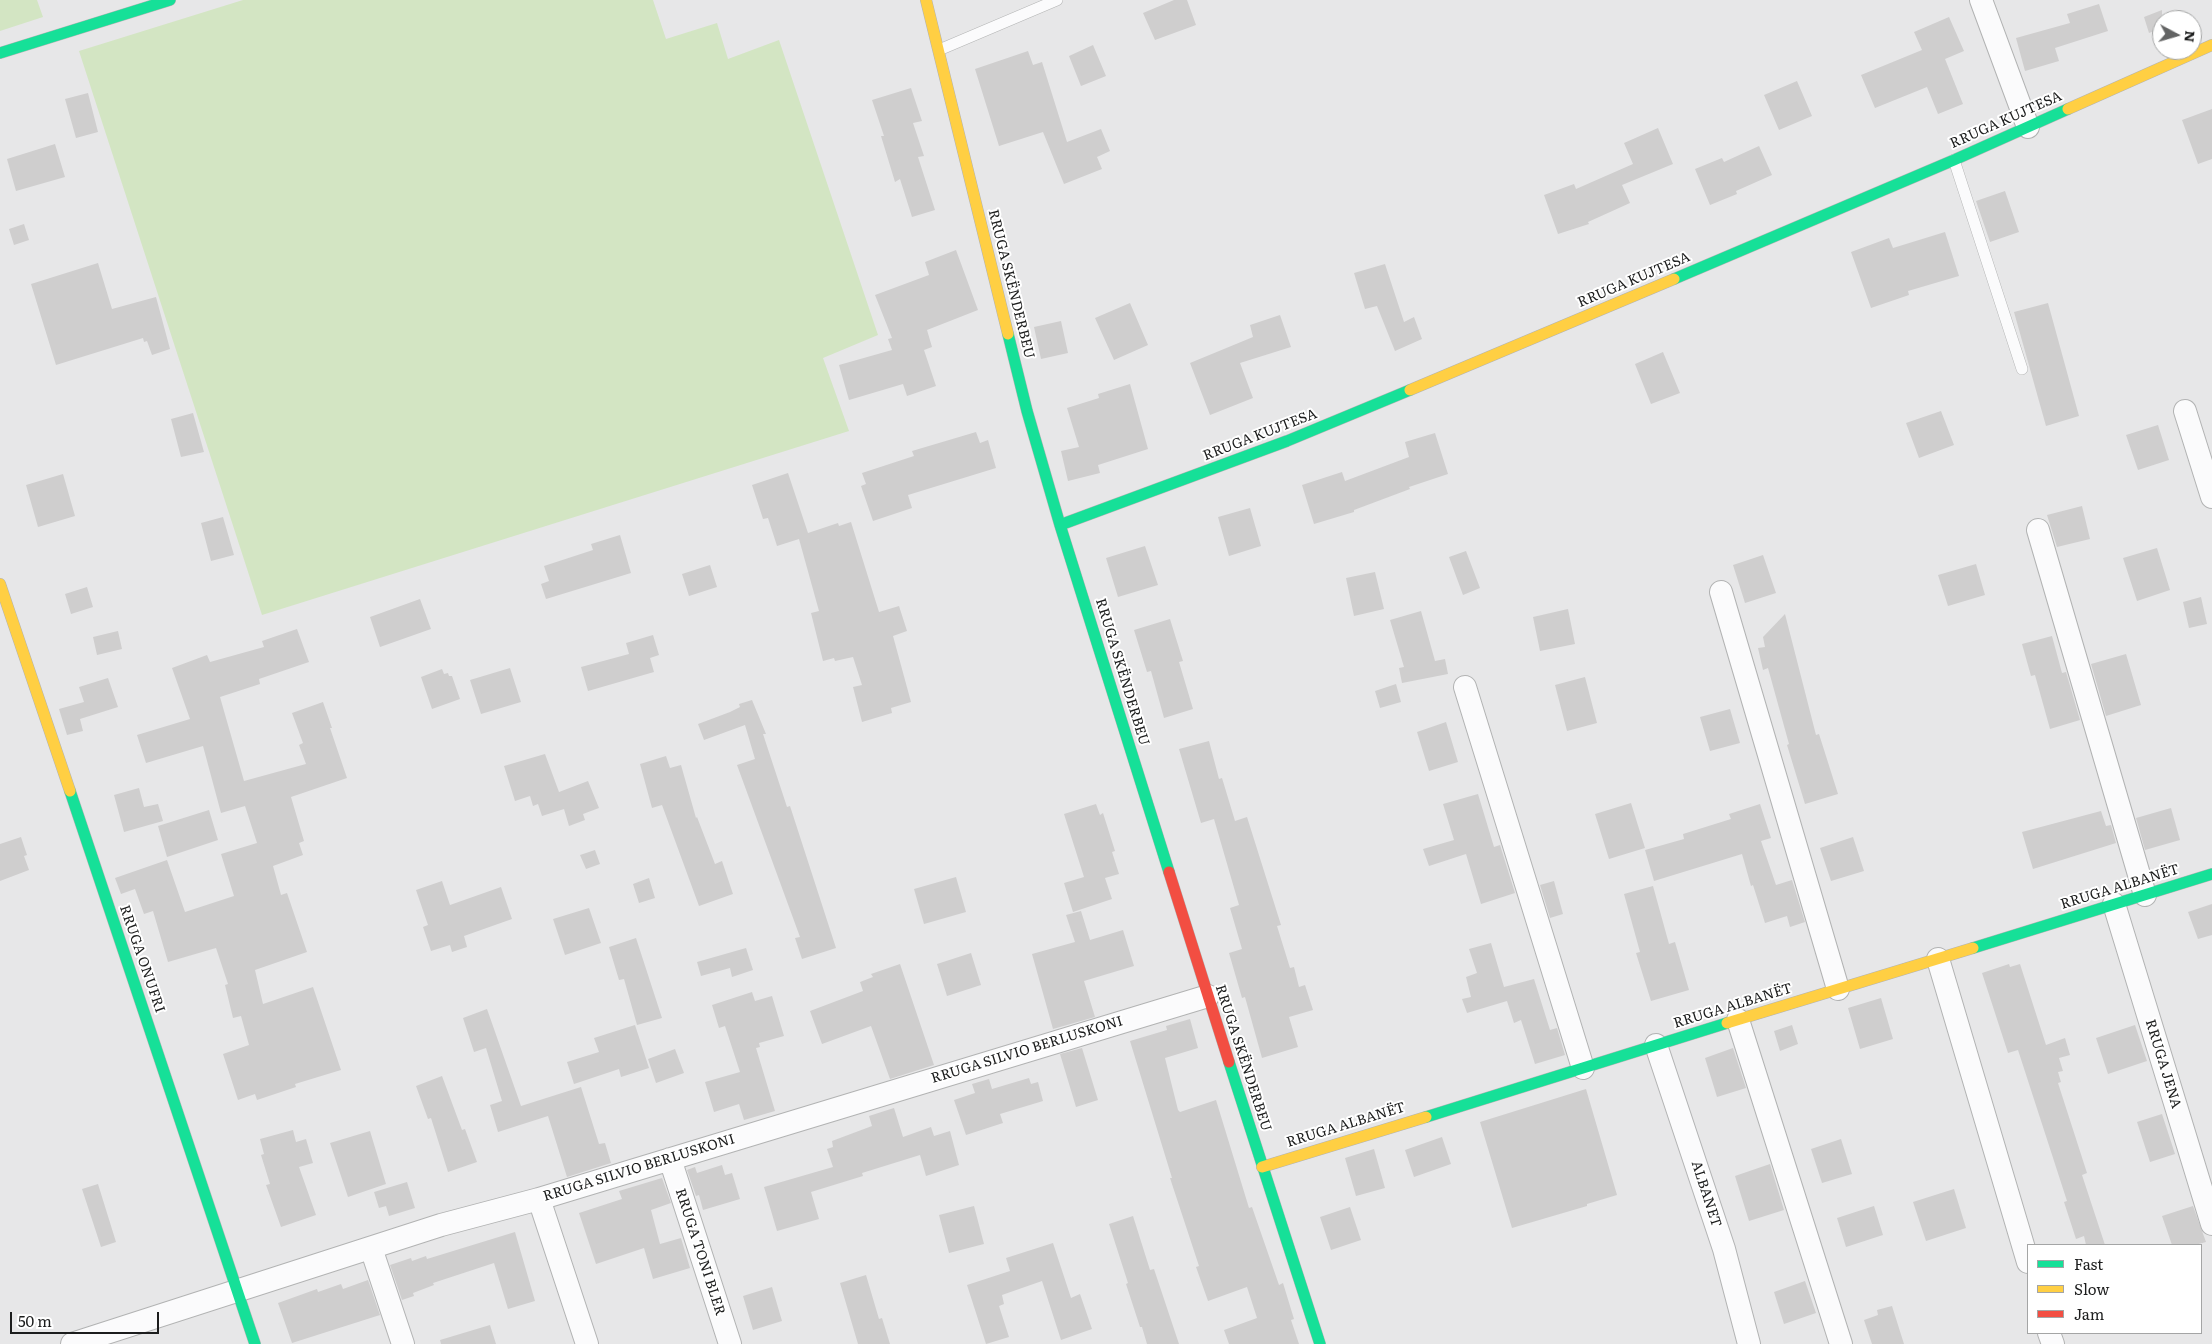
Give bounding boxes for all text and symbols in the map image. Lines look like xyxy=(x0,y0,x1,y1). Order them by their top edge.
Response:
north arrow xyxy=(2152,10,2202,60)
text: N xyxy=(2180,30,2201,43)
street label: RRUGA KUJTESA xyxy=(1948,88,2064,152)
street label: RRUGA SKËNDERBEU xyxy=(984,208,1038,360)
street label: RRUGA KUJTESA xyxy=(1575,249,1693,311)
street label: RRUGA KUJTESA xyxy=(1201,406,1319,464)
street label: RRUGA SKËNDERBEU xyxy=(1092,596,1152,748)
street label: RRUGA ALBANËT xyxy=(2059,861,2181,913)
street label: RRUGA ONUFRI xyxy=(116,903,168,1015)
street label: RRUGA ALBANËT xyxy=(1672,980,1794,1032)
street label: RRUGA SKËNDERBEU xyxy=(1211,983,1275,1133)
street label: RRUGA SILVIO BERLUSKONI xyxy=(929,1013,1125,1087)
street label: RRUGA JENA xyxy=(2141,1017,2185,1111)
street label: RRUGA ALBANËT xyxy=(1285,1099,1407,1151)
street label: RRUGA SILVIO BERLUSKONI xyxy=(541,1131,737,1205)
street label: ALBANET xyxy=(1687,1159,1725,1229)
street label: RRUGA TONI BLER xyxy=(672,1186,728,1318)
legend xyxy=(2027,1244,2202,1334)
text: Fast xyxy=(2074,1252,2103,1275)
text: Slow xyxy=(2074,1277,2109,1300)
scale bar xyxy=(12,1302,161,1334)
text: Jam xyxy=(2074,1302,2104,1325)
text: 50 m xyxy=(18,1309,52,1332)

